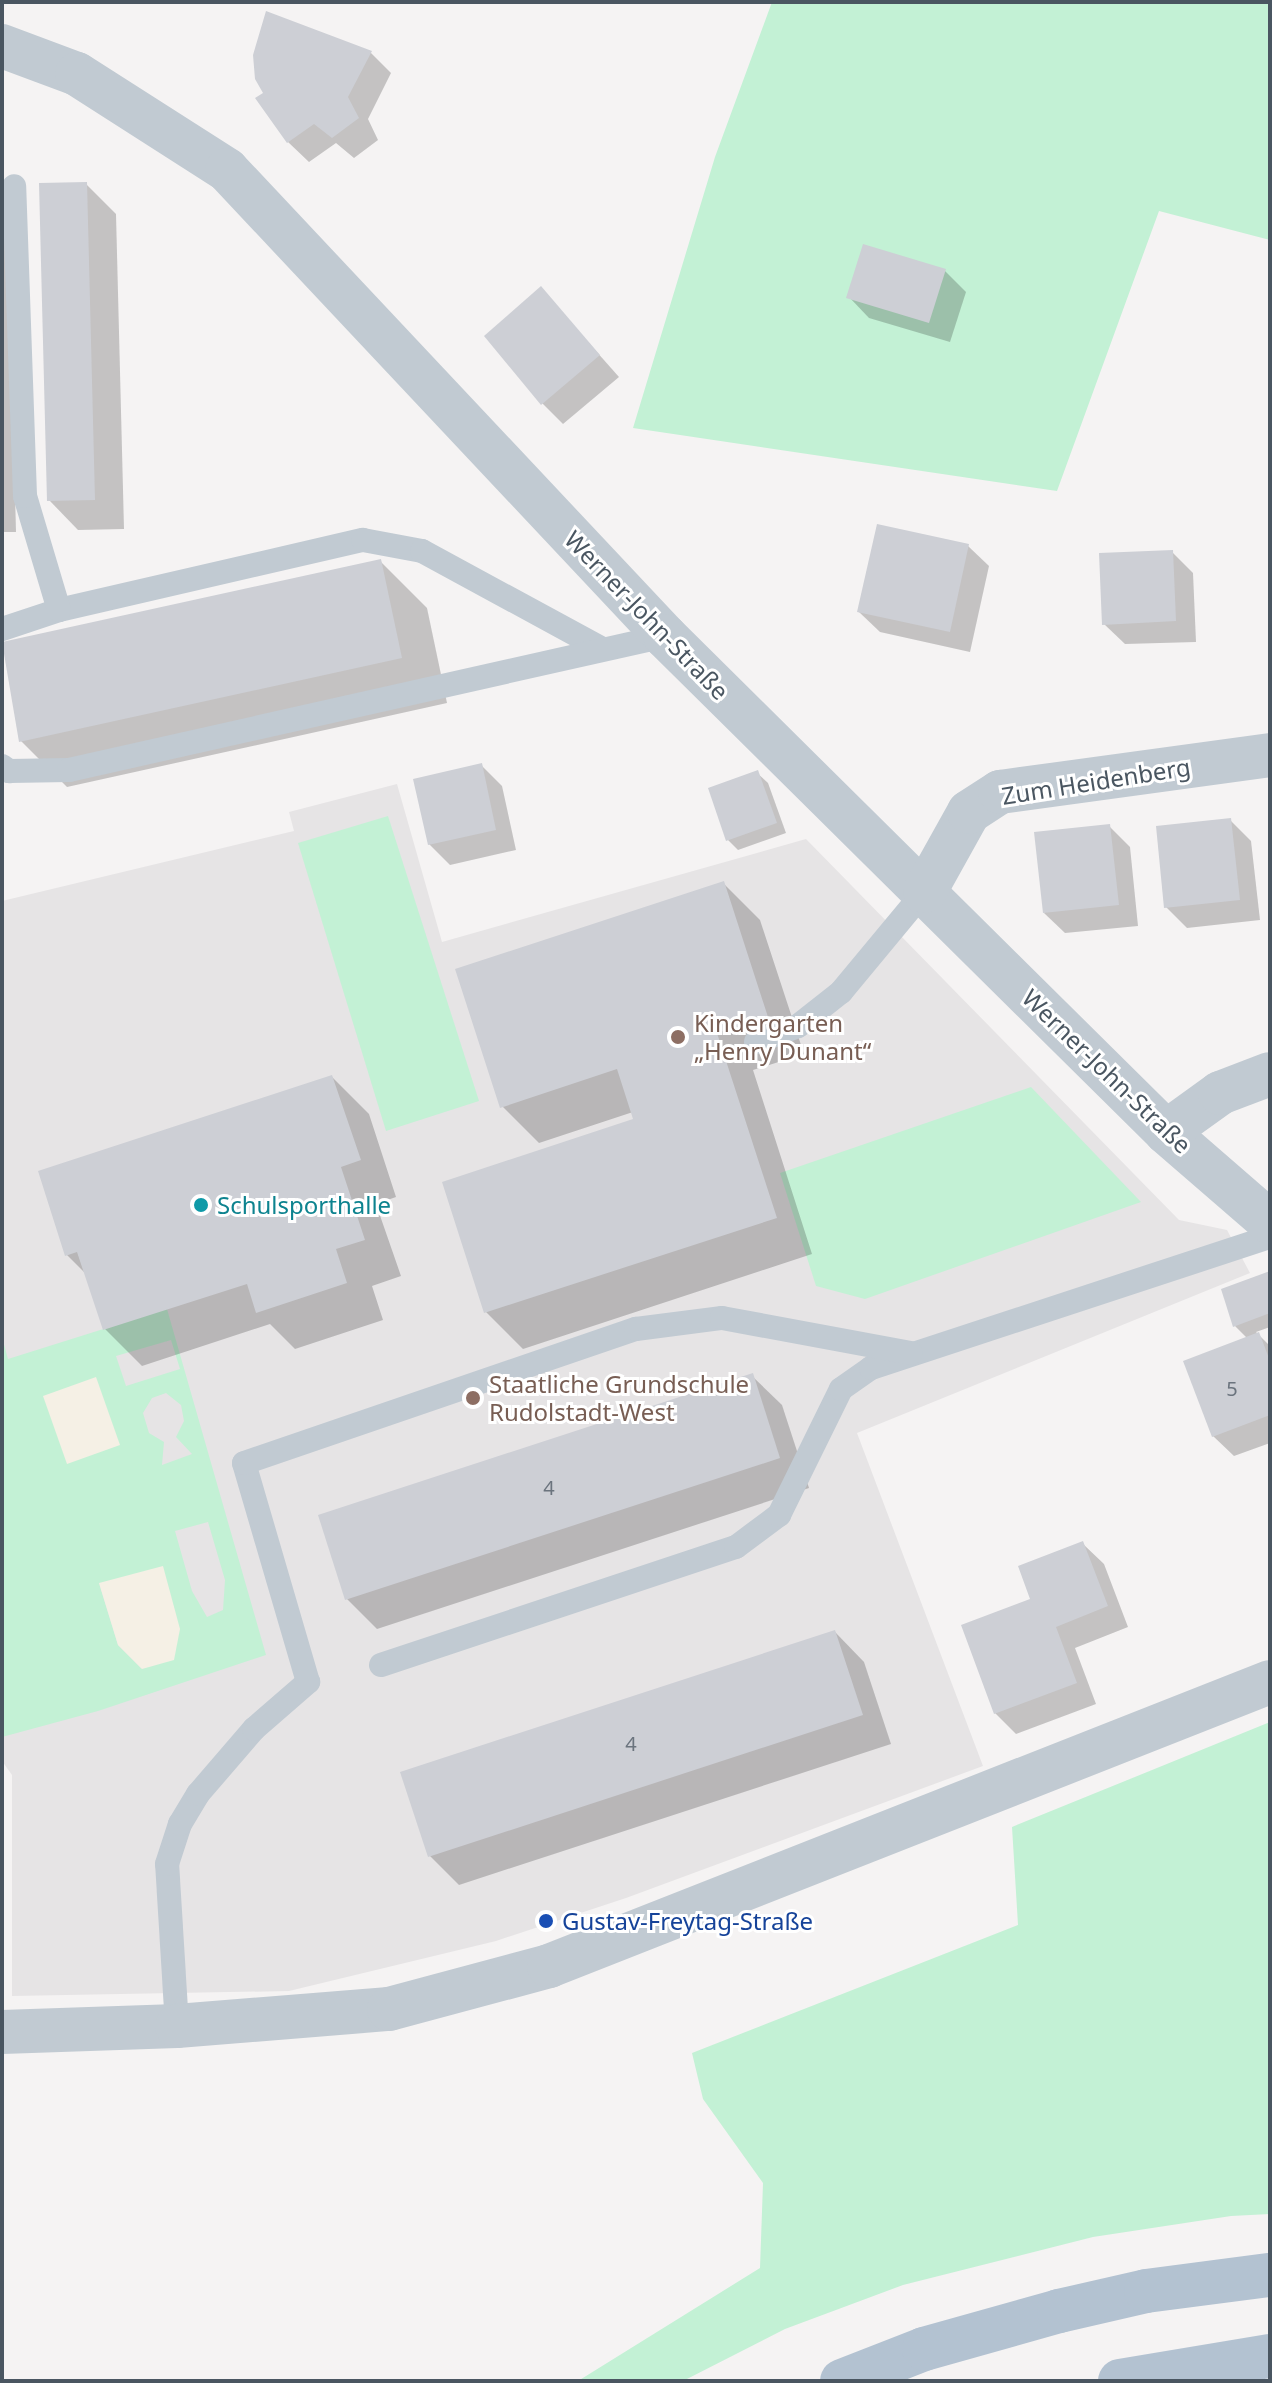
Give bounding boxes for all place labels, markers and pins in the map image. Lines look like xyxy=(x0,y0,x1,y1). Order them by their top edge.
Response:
place label: Kindergarten „Henry Dunant“ xyxy=(694,1009,871,1065)
marker: Kindergarten „Henry Dunant“ xyxy=(669,1028,687,1046)
place label: Schulsporthalle xyxy=(217,1191,391,1219)
marker: Schulsporthalle xyxy=(192,1196,210,1214)
place label: Staatliche Grundschule Rudolstadt-West xyxy=(489,1370,749,1426)
marker: Staatliche Grundschule Rudolstadt-West xyxy=(464,1389,482,1407)
place label: Gustav-Freytag-Straße xyxy=(562,1907,813,1935)
marker: Gustav-Freytag-Straße xyxy=(537,1912,555,1930)

